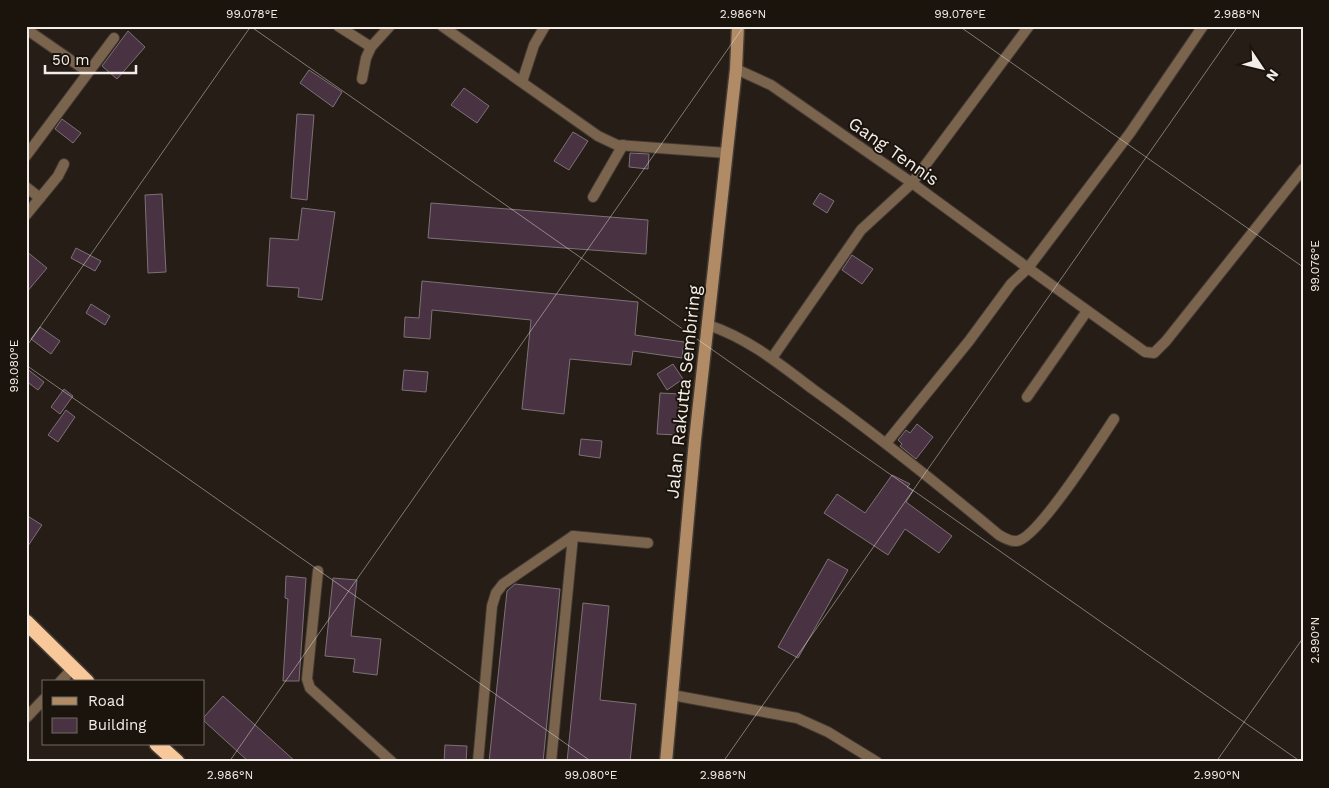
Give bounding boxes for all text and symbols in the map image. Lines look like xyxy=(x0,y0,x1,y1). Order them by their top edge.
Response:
text: 99.078°E xyxy=(226,7,278,21)
text: 2.986°N xyxy=(720,7,766,21)
text: 99.076°E xyxy=(934,7,986,21)
text: 2.988°N xyxy=(1214,7,1260,21)
scale bar xyxy=(45,42,136,74)
north arrow xyxy=(1236,42,1286,92)
text: 50 m xyxy=(52,51,89,69)
text: N xyxy=(1263,67,1282,84)
street label: Gang Tennis xyxy=(845,112,943,190)
text: 99.076°E xyxy=(1308,240,1322,292)
street label: Jalan Rakutta Sembiring xyxy=(661,284,705,500)
text: 99.080°E xyxy=(7,339,21,393)
text: 2.990°N xyxy=(1308,617,1322,663)
legend xyxy=(42,680,205,746)
text: Road xyxy=(88,692,125,710)
text: Building xyxy=(88,716,146,734)
text: 2.986°N xyxy=(207,768,253,782)
text: 99.080°E xyxy=(564,768,618,782)
text: 2.988°N xyxy=(700,768,746,782)
text: 2.990°N xyxy=(1194,768,1240,782)

